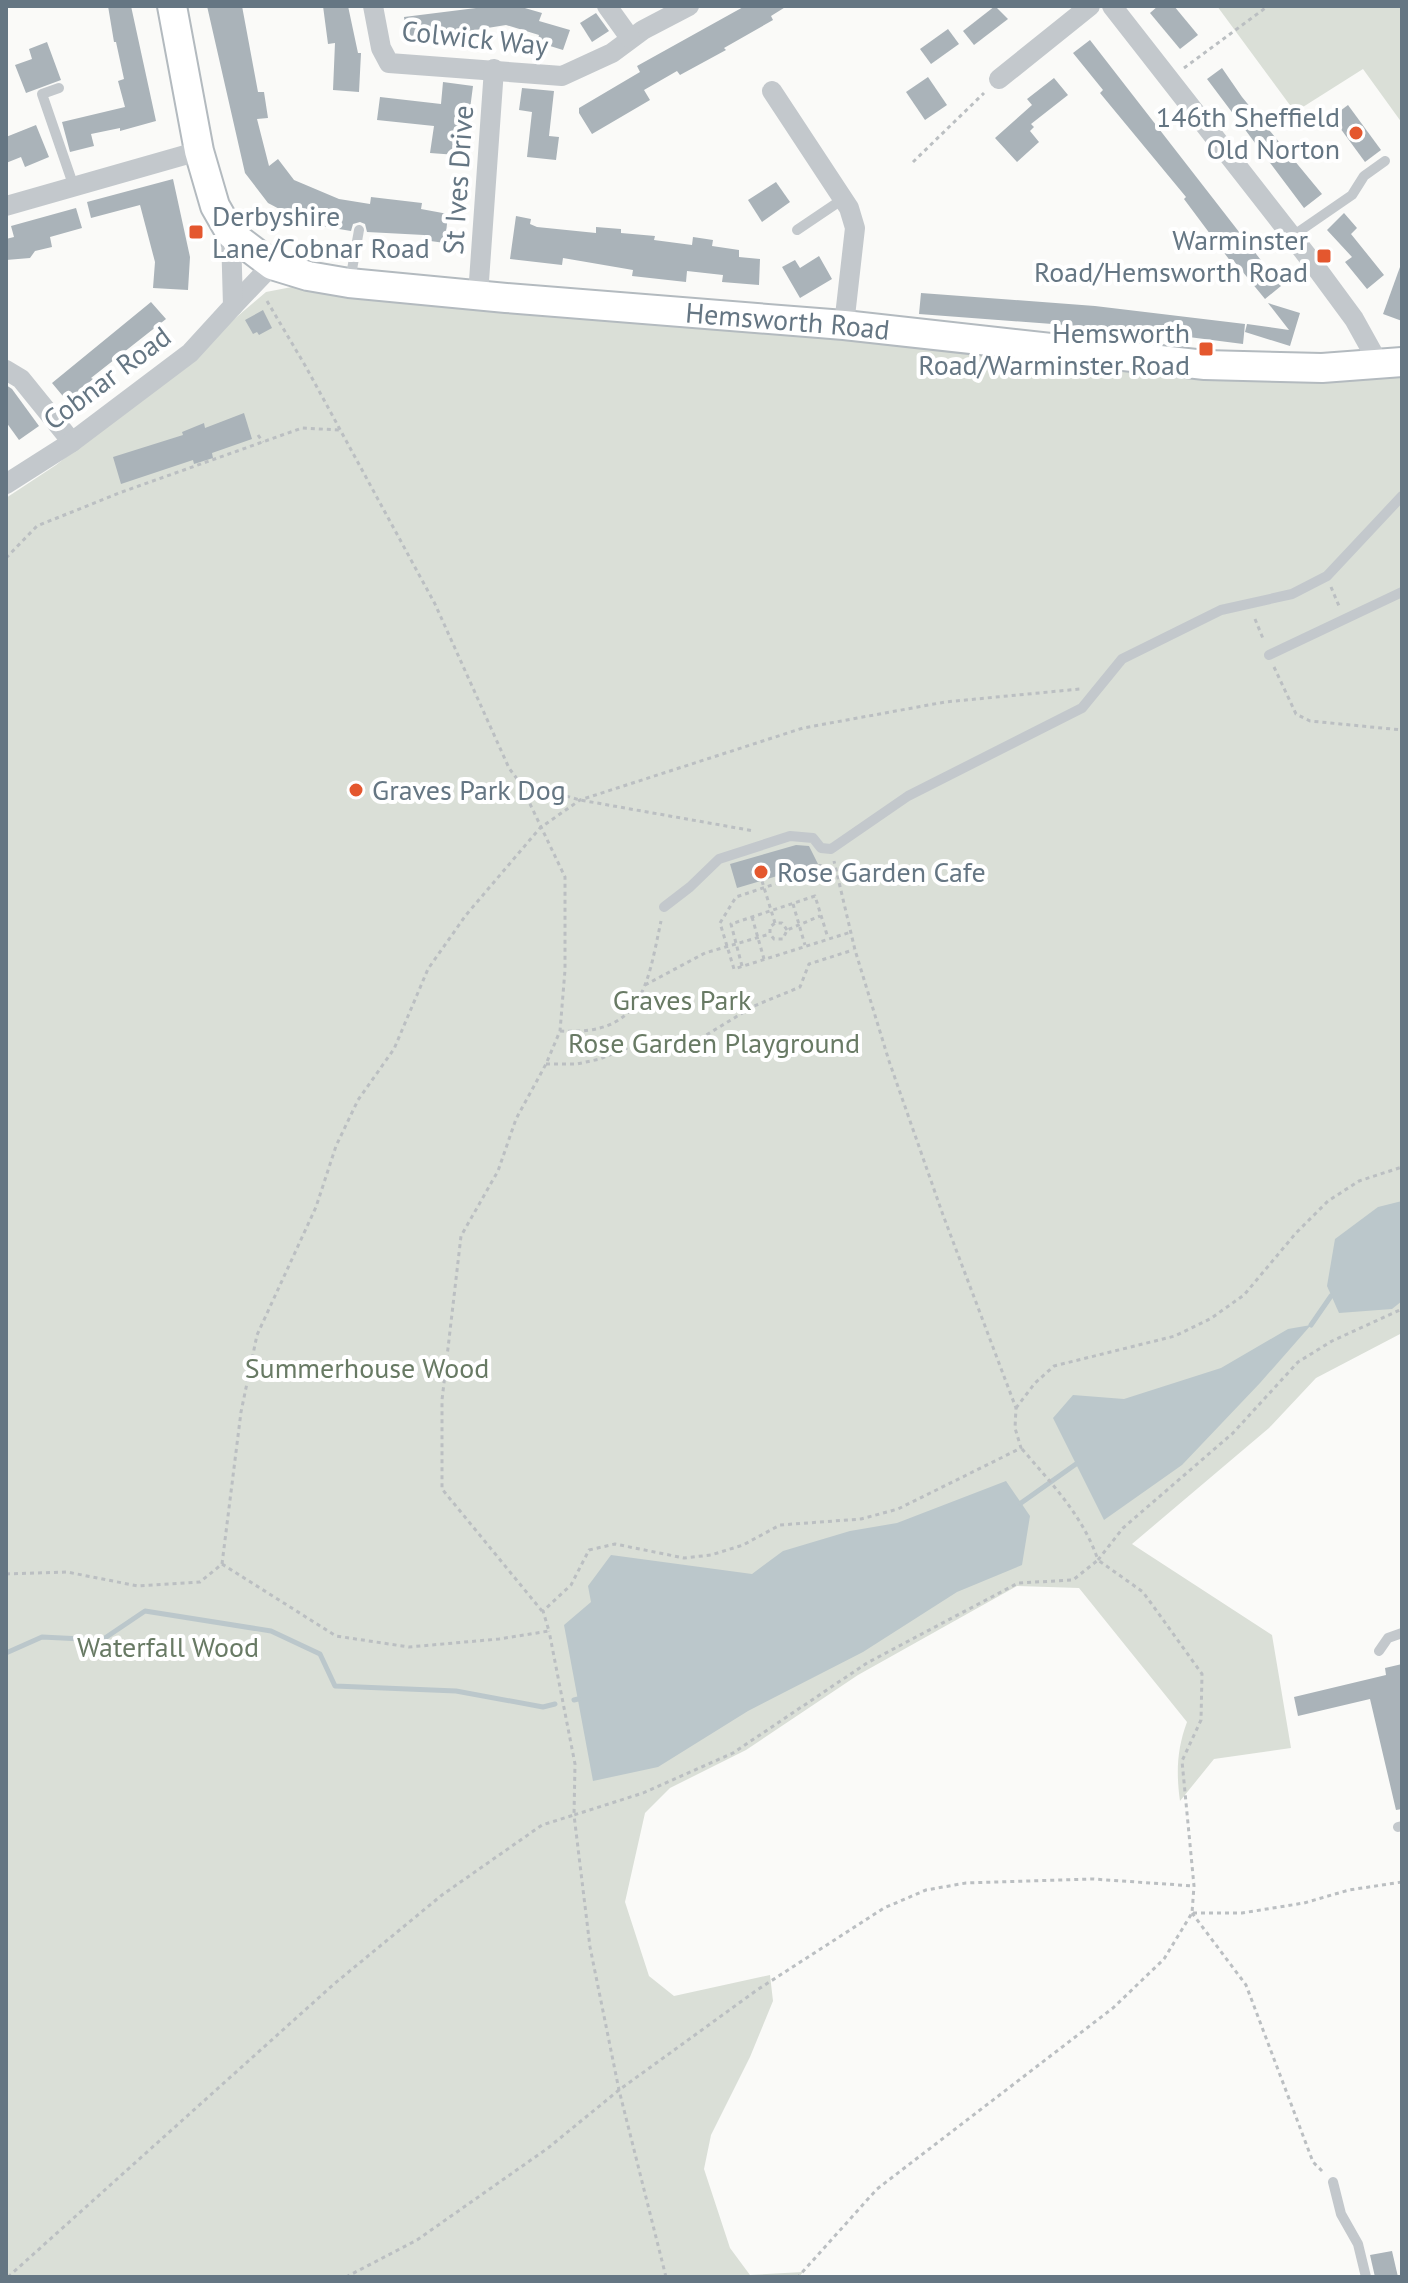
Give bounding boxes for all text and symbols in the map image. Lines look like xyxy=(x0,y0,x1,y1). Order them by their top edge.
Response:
street label: Colwick Way xyxy=(400,11,550,64)
place label: 146th Sheffield Old Norton xyxy=(1156,98,1340,167)
street label: St Ives Drive xyxy=(434,104,481,256)
marker: 146th Sheffield Old Norton xyxy=(1347,124,1365,142)
place label: Derbyshire Lane/Cobnar Road xyxy=(212,197,430,266)
place label: Warminster Road/Hemsworth Road xyxy=(1034,221,1308,290)
marker: Derbyshire Lane/Cobnar Road xyxy=(187,223,205,241)
marker: Warminster Road/Hemsworth Road xyxy=(1315,247,1333,265)
street label: Hemsworth Road xyxy=(684,293,892,348)
place label: Hemsworth Road/Warminster Road xyxy=(918,314,1190,383)
street label: Cobnar Road xyxy=(35,318,178,438)
marker: Hemsworth Road/Warminster Road xyxy=(1197,340,1215,358)
place label: Graves Park Dog xyxy=(372,771,566,808)
marker: Graves Park Dog xyxy=(347,781,365,799)
place label: Rose Garden Cafe xyxy=(777,853,986,890)
marker: Rose Garden Cafe xyxy=(752,863,770,881)
park label: Graves Park xyxy=(613,981,752,1018)
park label: Rose Garden Playground xyxy=(568,1024,860,1061)
park label: Summerhouse Wood xyxy=(245,1349,489,1386)
park label: Waterfall Wood xyxy=(77,1628,259,1665)

